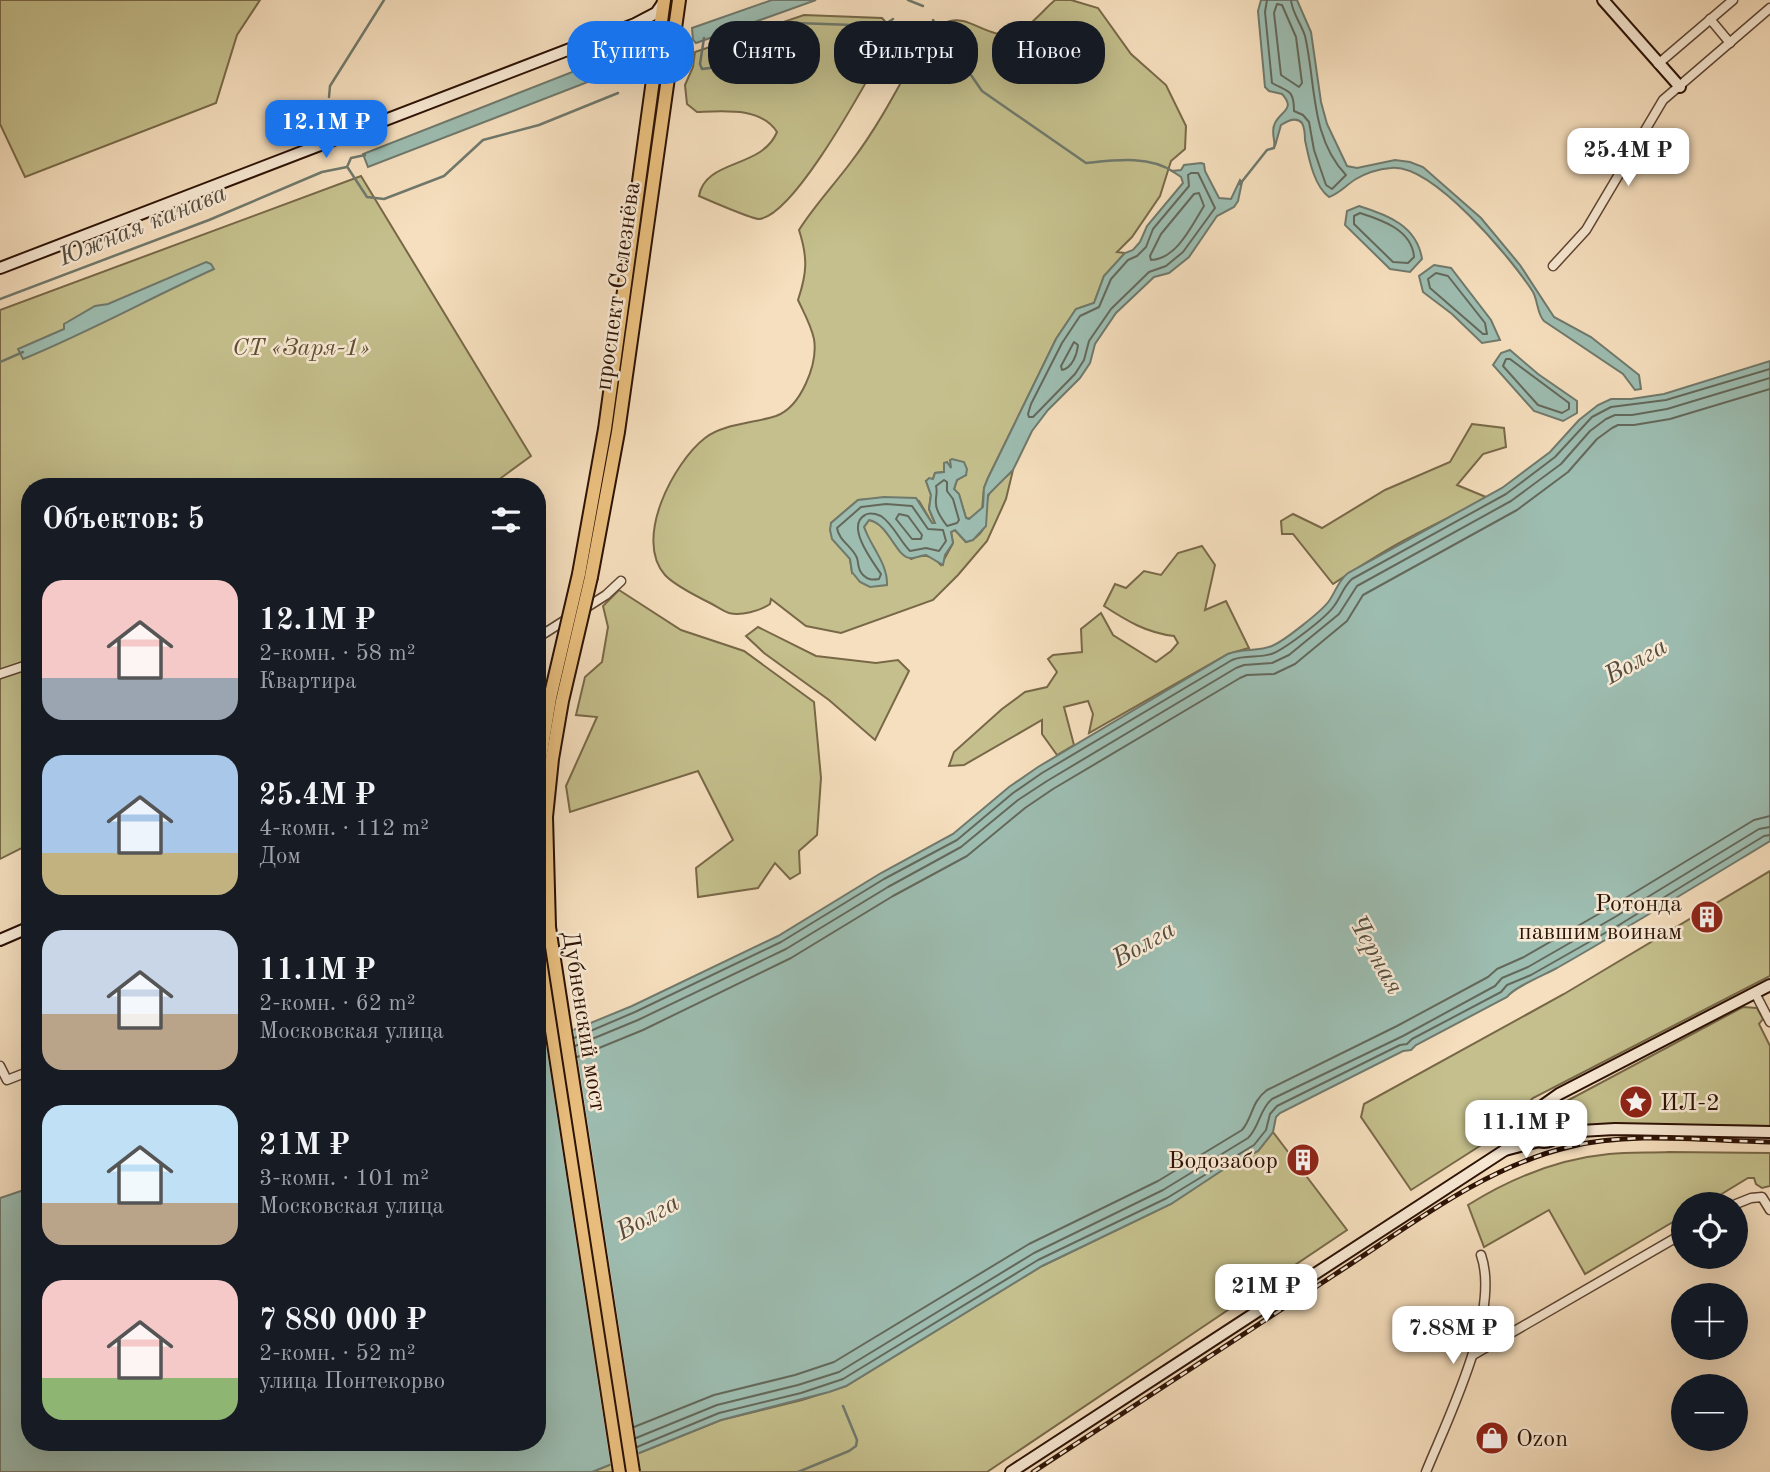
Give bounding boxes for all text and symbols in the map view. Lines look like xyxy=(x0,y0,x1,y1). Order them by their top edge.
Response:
chip: Купить xyxy=(567,21,694,84)
chip: Снять xyxy=(708,21,820,84)
chip: Фильтры xyxy=(834,21,978,84)
chip: Новое xyxy=(992,21,1105,84)
pin: 12.1M ₽ xyxy=(261,100,391,160)
text: 12.1M ₽ xyxy=(281,111,371,134)
pin: 25.4M ₽ xyxy=(1563,128,1693,188)
text: 25.4M ₽ xyxy=(1583,139,1673,162)
water label: Южная канава xyxy=(54,180,231,272)
street label: проспект Селезнёва xyxy=(592,180,646,392)
park label: СТ «Заря-1» xyxy=(232,336,370,361)
icon: filters xyxy=(487,501,525,539)
text: Объектов: 5 xyxy=(42,505,205,535)
text: 12.1M ₽ xyxy=(259,606,376,636)
icon: home xyxy=(98,608,182,692)
water label: Волга xyxy=(1599,633,1672,691)
text: 2-комн. · 58 m² xyxy=(259,642,416,665)
text: Квартира xyxy=(259,670,357,693)
text: 25.4M ₽ xyxy=(259,781,376,811)
icon: home xyxy=(98,783,182,867)
text: 4-комн. · 112 m² xyxy=(259,817,429,840)
text: Дом xyxy=(259,845,301,868)
place label: Ротонда павшим воинам xyxy=(1519,893,1682,945)
building icon: Ротонда павшим воинам xyxy=(1688,898,1726,936)
water label: Черная xyxy=(1343,911,1408,999)
water label: Волга xyxy=(1107,916,1180,974)
street label: Дубненский мост xyxy=(557,929,609,1113)
text: 11.1M ₽ xyxy=(259,956,376,986)
icon: home xyxy=(98,958,182,1042)
text: 2-комн. · 62 m² xyxy=(259,992,416,1015)
text: Московская улица xyxy=(259,1020,444,1043)
place icon: ИЛ-2 xyxy=(1617,1083,1655,1121)
place label: ИЛ-2 xyxy=(1660,1092,1720,1116)
pin: 11.1M ₽ xyxy=(1461,1100,1591,1160)
text: 11.1M ₽ xyxy=(1481,1111,1571,1134)
text: 21M ₽ xyxy=(259,1131,350,1161)
icon: home xyxy=(98,1133,182,1217)
building icon: Водозабор xyxy=(1284,1141,1322,1179)
place label: Водозабор xyxy=(1168,1150,1278,1174)
text: 3-комн. · 101 m² xyxy=(259,1167,429,1190)
water label: Волга xyxy=(611,1190,684,1246)
map controls xyxy=(1671,1192,1748,1451)
button: locate xyxy=(1671,1192,1748,1269)
text: Московская улица xyxy=(259,1195,444,1218)
pin: 21M ₽ xyxy=(1217,1264,1315,1324)
text: 21M ₽ xyxy=(1231,1275,1301,1298)
button: + xyxy=(1671,1283,1748,1360)
text: 7 880 000 ₽ xyxy=(259,1306,427,1336)
pin: 7.88M ₽ xyxy=(1388,1306,1518,1366)
icon: home xyxy=(98,1308,182,1392)
text: 7.88M ₽ xyxy=(1408,1317,1498,1340)
text: 2-комн. · 52 m² xyxy=(259,1342,416,1365)
text: улица Понтекорво xyxy=(259,1370,445,1393)
button: − xyxy=(1671,1374,1748,1451)
shop icon: Ozon xyxy=(1473,1419,1511,1457)
place label: Ozon xyxy=(1516,1428,1568,1452)

